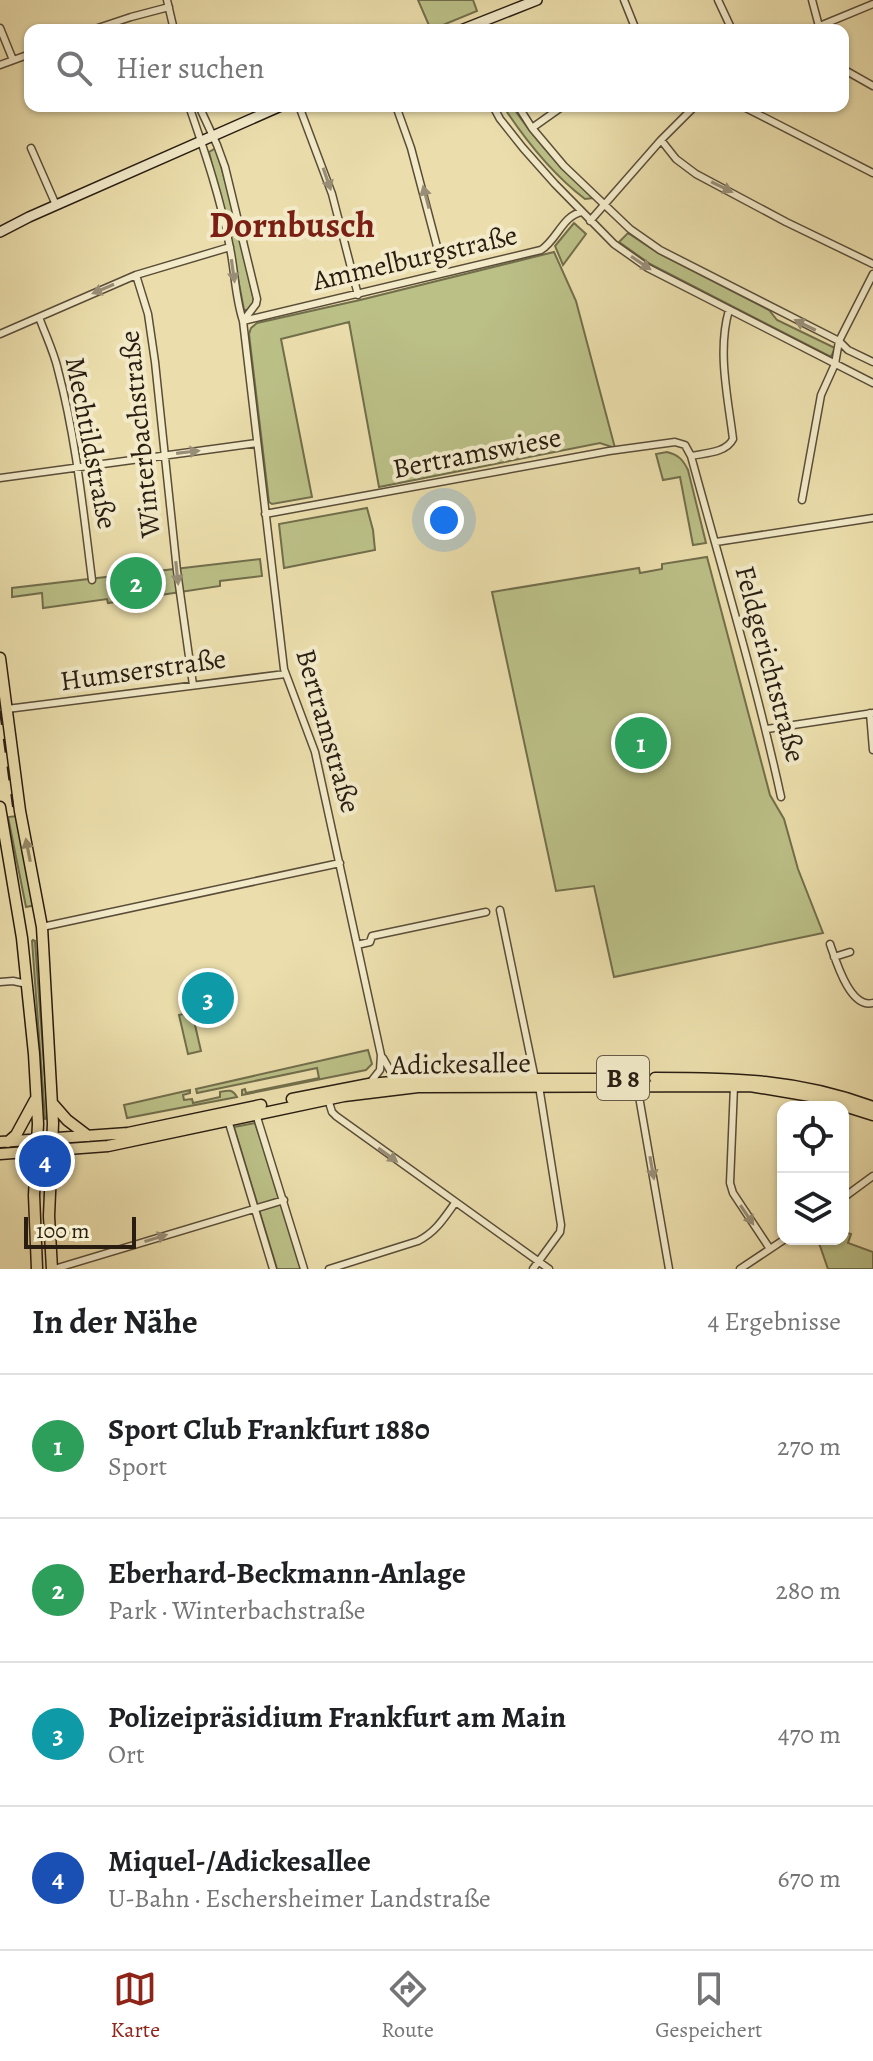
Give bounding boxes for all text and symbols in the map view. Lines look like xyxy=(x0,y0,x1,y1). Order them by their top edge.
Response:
search box xyxy=(24,24,849,112)
icon: search xyxy=(52,46,96,90)
text: Hier suchen xyxy=(116,48,265,88)
one-way arrow xyxy=(322,167,334,191)
one-way arrow xyxy=(710,180,733,194)
one-way arrow xyxy=(419,185,431,210)
district label: Dornbusch xyxy=(209,200,375,249)
street label: Ammelburgstraße xyxy=(308,216,521,300)
one-way arrow xyxy=(630,255,651,270)
one-way arrow xyxy=(227,259,240,284)
one-way arrow xyxy=(91,283,115,296)
one-way arrow xyxy=(794,318,817,331)
street label: Winterbachstraße xyxy=(110,329,170,540)
street label: Mechtildstraße xyxy=(56,354,126,532)
street label: Bertramswiese xyxy=(389,418,565,488)
one-way arrow xyxy=(176,445,201,458)
your location xyxy=(424,500,464,540)
pin: 2 xyxy=(110,553,162,613)
one-way arrow xyxy=(171,561,184,586)
street label: Feldgerichtstraße xyxy=(726,562,814,766)
street label: Humserstraße xyxy=(58,640,228,700)
street label: Bertramstraße xyxy=(286,645,370,817)
pin: 1 xyxy=(615,713,667,773)
one-way arrow xyxy=(21,837,34,862)
pin: 3 xyxy=(182,968,234,1028)
street label: Adickesallee xyxy=(390,1044,531,1084)
road number: B 8 xyxy=(597,1056,649,1100)
map controls xyxy=(777,1101,849,1245)
button: locate xyxy=(777,1101,849,1173)
pin: 4 xyxy=(19,1131,71,1191)
one-way arrow xyxy=(378,1146,398,1162)
one-way arrow xyxy=(646,1156,659,1181)
button: layers xyxy=(777,1173,849,1245)
one-way arrow xyxy=(740,1204,755,1225)
scale bar xyxy=(24,1213,136,1249)
text: 100 m xyxy=(36,1216,90,1246)
one-way arrow xyxy=(144,1231,168,1244)
text: In der Nähe xyxy=(32,1298,198,1345)
text: 4 Ergebnisse xyxy=(708,1304,841,1339)
text: Sport Club Frankfurt 1880 xyxy=(108,1409,430,1449)
text: 1 xyxy=(53,1429,63,1464)
text: 270 m xyxy=(777,1429,841,1464)
text: Sport xyxy=(108,1449,167,1484)
text: Eberhard-Beckmann-Anlage xyxy=(108,1553,466,1593)
text: 2 xyxy=(52,1573,64,1608)
text: 280 m xyxy=(775,1573,841,1608)
text: Park · Winterbachstraße xyxy=(108,1593,365,1628)
text: Polizeipräsidium Frankfurt am Main xyxy=(108,1697,566,1737)
text: 3 xyxy=(52,1717,64,1752)
text: 470 m xyxy=(778,1717,841,1752)
text: Ort xyxy=(108,1737,145,1772)
text: Miquel-/Adickesallee xyxy=(108,1841,371,1881)
text: 4 xyxy=(52,1861,64,1896)
text: 670 m xyxy=(777,1861,841,1896)
text: U-Bahn · Eschersheimer Landstraße xyxy=(108,1881,491,1916)
tab: Karte xyxy=(111,1967,160,2045)
tab: Route xyxy=(381,1967,434,2045)
tab: Gespeichert xyxy=(655,1967,762,2045)

